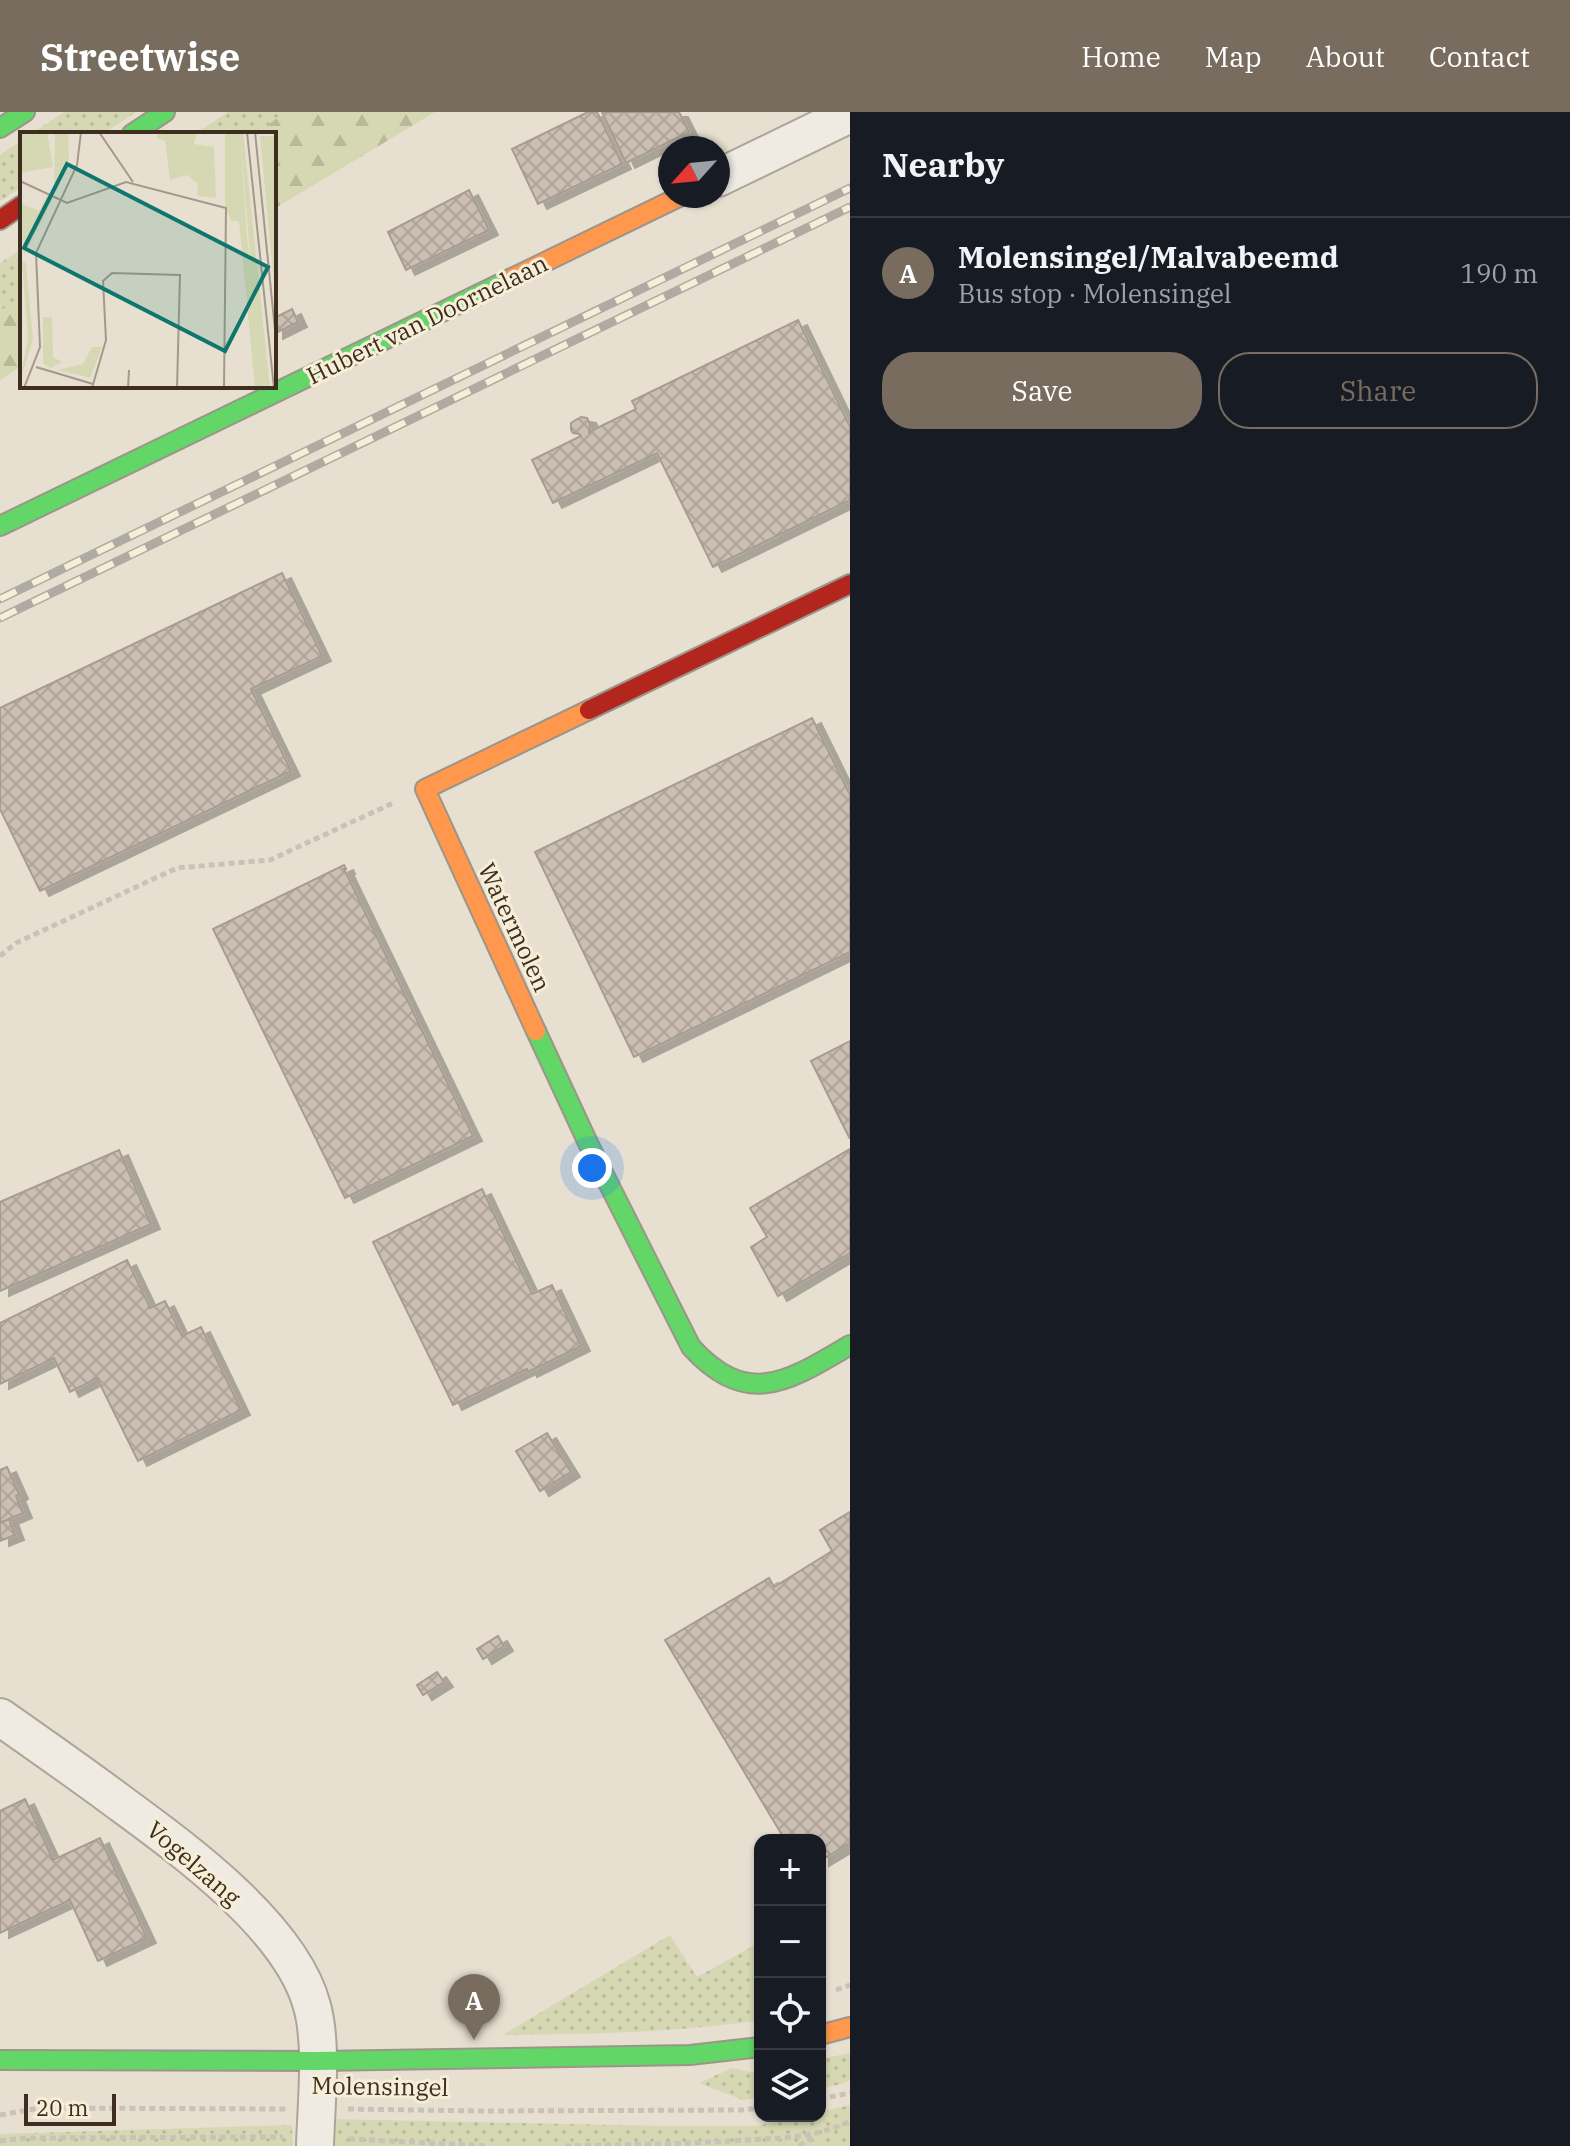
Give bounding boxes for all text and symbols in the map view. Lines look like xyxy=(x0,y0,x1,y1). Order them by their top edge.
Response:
text: Streetwise xyxy=(40,32,240,81)
text: Home xyxy=(1081,38,1161,75)
text: Map xyxy=(1205,38,1262,75)
text: About xyxy=(1306,38,1385,75)
text: Contact xyxy=(1429,38,1530,75)
inset map xyxy=(20,132,276,388)
north arrow xyxy=(658,136,730,208)
text: Nearby xyxy=(882,142,1004,186)
text: Molensingel/Malvabeemd xyxy=(958,237,1339,276)
street label: Hubert van Doornelaan xyxy=(301,247,553,391)
text: A xyxy=(899,256,917,290)
text: 190 m xyxy=(1460,256,1538,290)
text: Bus stop · Molensingel xyxy=(958,276,1232,310)
button: Save xyxy=(882,352,1202,429)
button: Share xyxy=(1218,352,1538,429)
street label: Watermolen xyxy=(471,858,559,996)
your location xyxy=(572,1148,612,1188)
street label: Vogelzang xyxy=(140,1813,248,1913)
map controls xyxy=(754,1834,826,2122)
button: + xyxy=(754,1834,826,1906)
button: − xyxy=(754,1906,826,1978)
pin: A xyxy=(448,1974,500,2040)
button: locate xyxy=(754,1978,826,2050)
button: layers xyxy=(754,2050,826,2122)
street label: Molensingel xyxy=(311,2069,449,2103)
scale bar xyxy=(24,2090,116,2126)
text: 20 m xyxy=(36,2093,88,2122)

